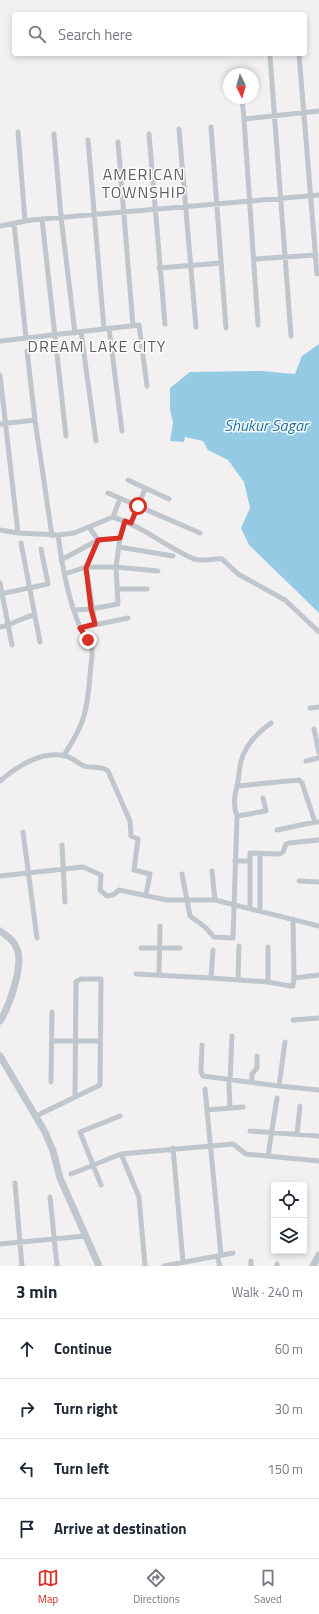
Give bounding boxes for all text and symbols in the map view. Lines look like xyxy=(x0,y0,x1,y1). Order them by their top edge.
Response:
search box xyxy=(12,12,307,56)
icon: search xyxy=(26,23,48,45)
text: Search here xyxy=(58,23,132,46)
north arrow xyxy=(223,68,259,104)
district label: AMERICAN TOWNSHIP xyxy=(102,162,186,204)
district label: DREAM LAKE CITY xyxy=(28,334,166,358)
water label: Shukur Sagar xyxy=(224,413,310,437)
route start xyxy=(129,497,147,515)
route end xyxy=(79,631,97,649)
map controls xyxy=(271,1182,307,1254)
button: locate xyxy=(271,1182,307,1218)
button: layers xyxy=(271,1218,307,1254)
text: 3 min xyxy=(16,1279,57,1305)
text: Walk · 240 m xyxy=(232,1282,303,1302)
text: Continue xyxy=(54,1337,112,1360)
icon: ahead xyxy=(16,1338,38,1360)
text: 60 m xyxy=(275,1339,303,1359)
text: Turn right xyxy=(54,1397,118,1420)
icon: right xyxy=(16,1398,38,1420)
text: 30 m xyxy=(275,1399,303,1419)
text: Turn left xyxy=(54,1457,109,1480)
icon: left xyxy=(16,1458,38,1480)
text: 150 m xyxy=(267,1459,303,1479)
text: Arrive at destination xyxy=(54,1517,187,1540)
icon: arrive xyxy=(16,1518,38,1540)
tab: Map xyxy=(37,1567,59,1607)
tab: Directions xyxy=(133,1567,180,1607)
tab: Saved xyxy=(254,1567,282,1607)

